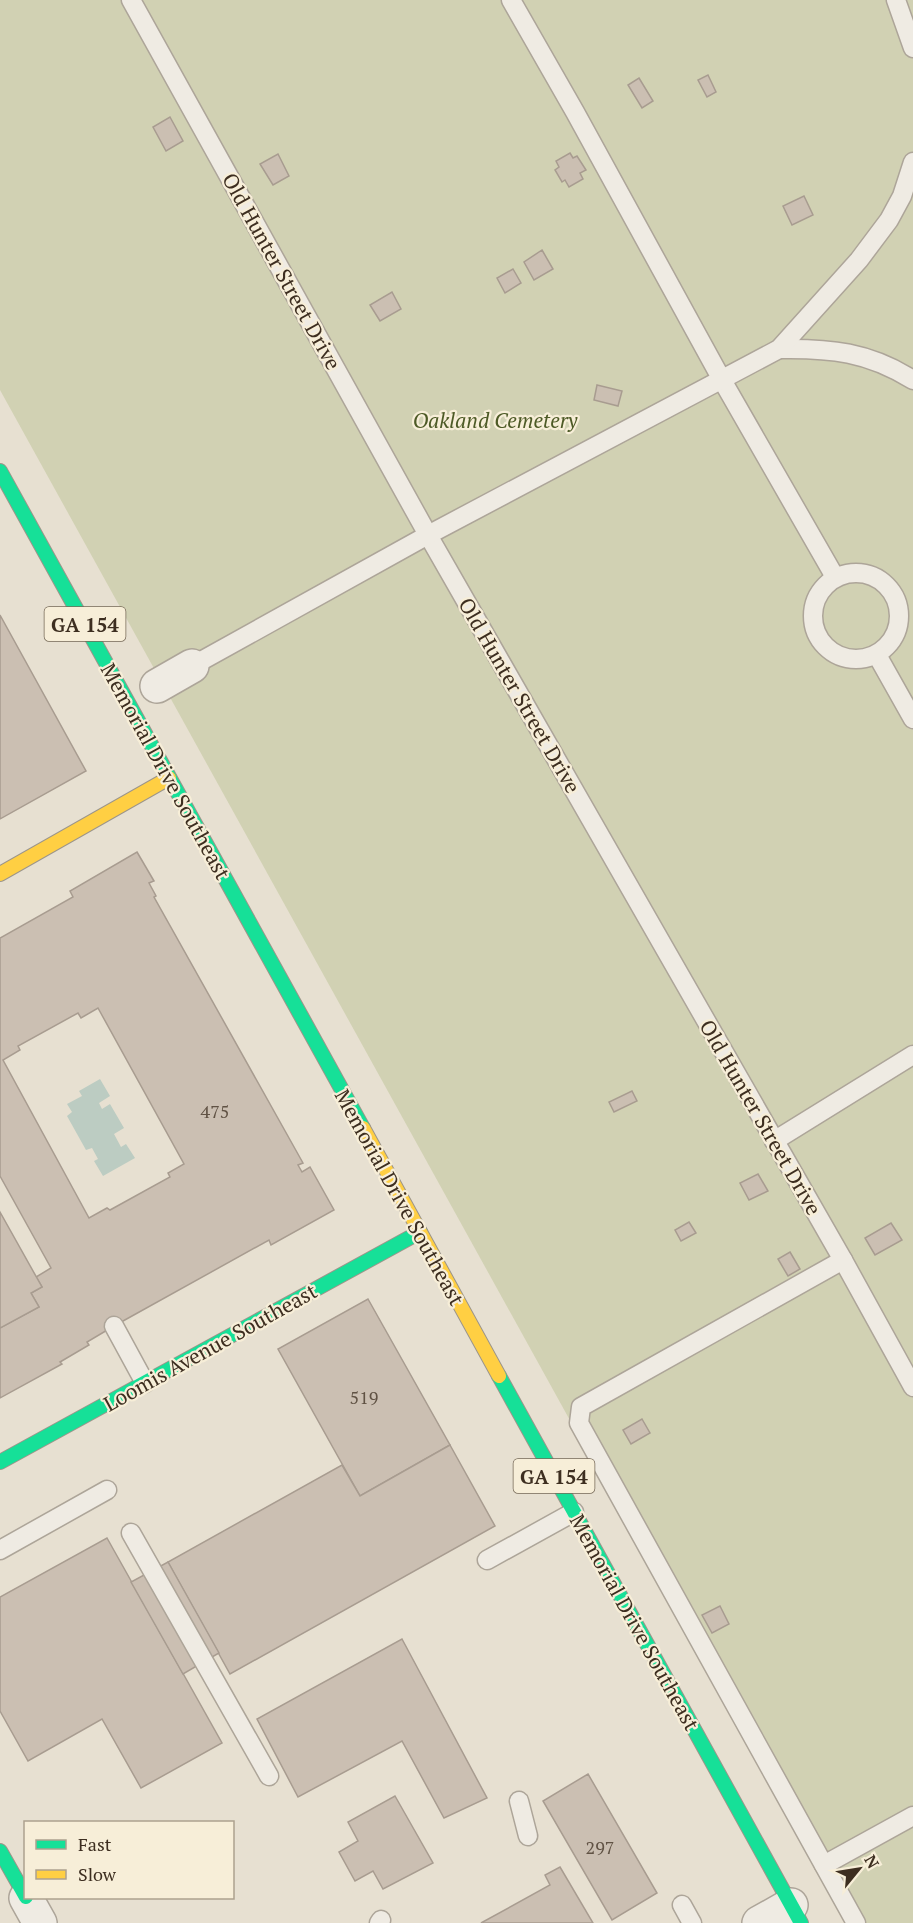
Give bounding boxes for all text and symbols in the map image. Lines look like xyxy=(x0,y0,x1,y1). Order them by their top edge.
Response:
street label: Old Hunter Street Drive xyxy=(216,167,348,375)
park label: Oakland Cemetery xyxy=(413,406,578,434)
street label: Old Hunter Street Drive xyxy=(453,592,587,798)
road number: GA 154 xyxy=(44,607,125,641)
street label: Memorial Drive Southeast xyxy=(95,658,237,884)
street label: Old Hunter Street Drive xyxy=(694,1014,828,1220)
street label: Memorial Drive Southeast xyxy=(329,1084,471,1310)
house number: 475 xyxy=(201,1099,229,1123)
street label: Loomis Avenue Southeast xyxy=(98,1276,322,1417)
house number: 519 xyxy=(350,1385,378,1409)
road number: GA 154 xyxy=(514,1459,594,1493)
street label: Memorial Drive Southeast xyxy=(564,1509,706,1735)
legend xyxy=(24,1821,234,1899)
text: Fast xyxy=(78,1832,112,1856)
house number: 297 xyxy=(586,1835,614,1859)
north arrow xyxy=(829,1839,889,1899)
text: N xyxy=(859,1851,885,1872)
text: Slow xyxy=(78,1862,117,1886)

